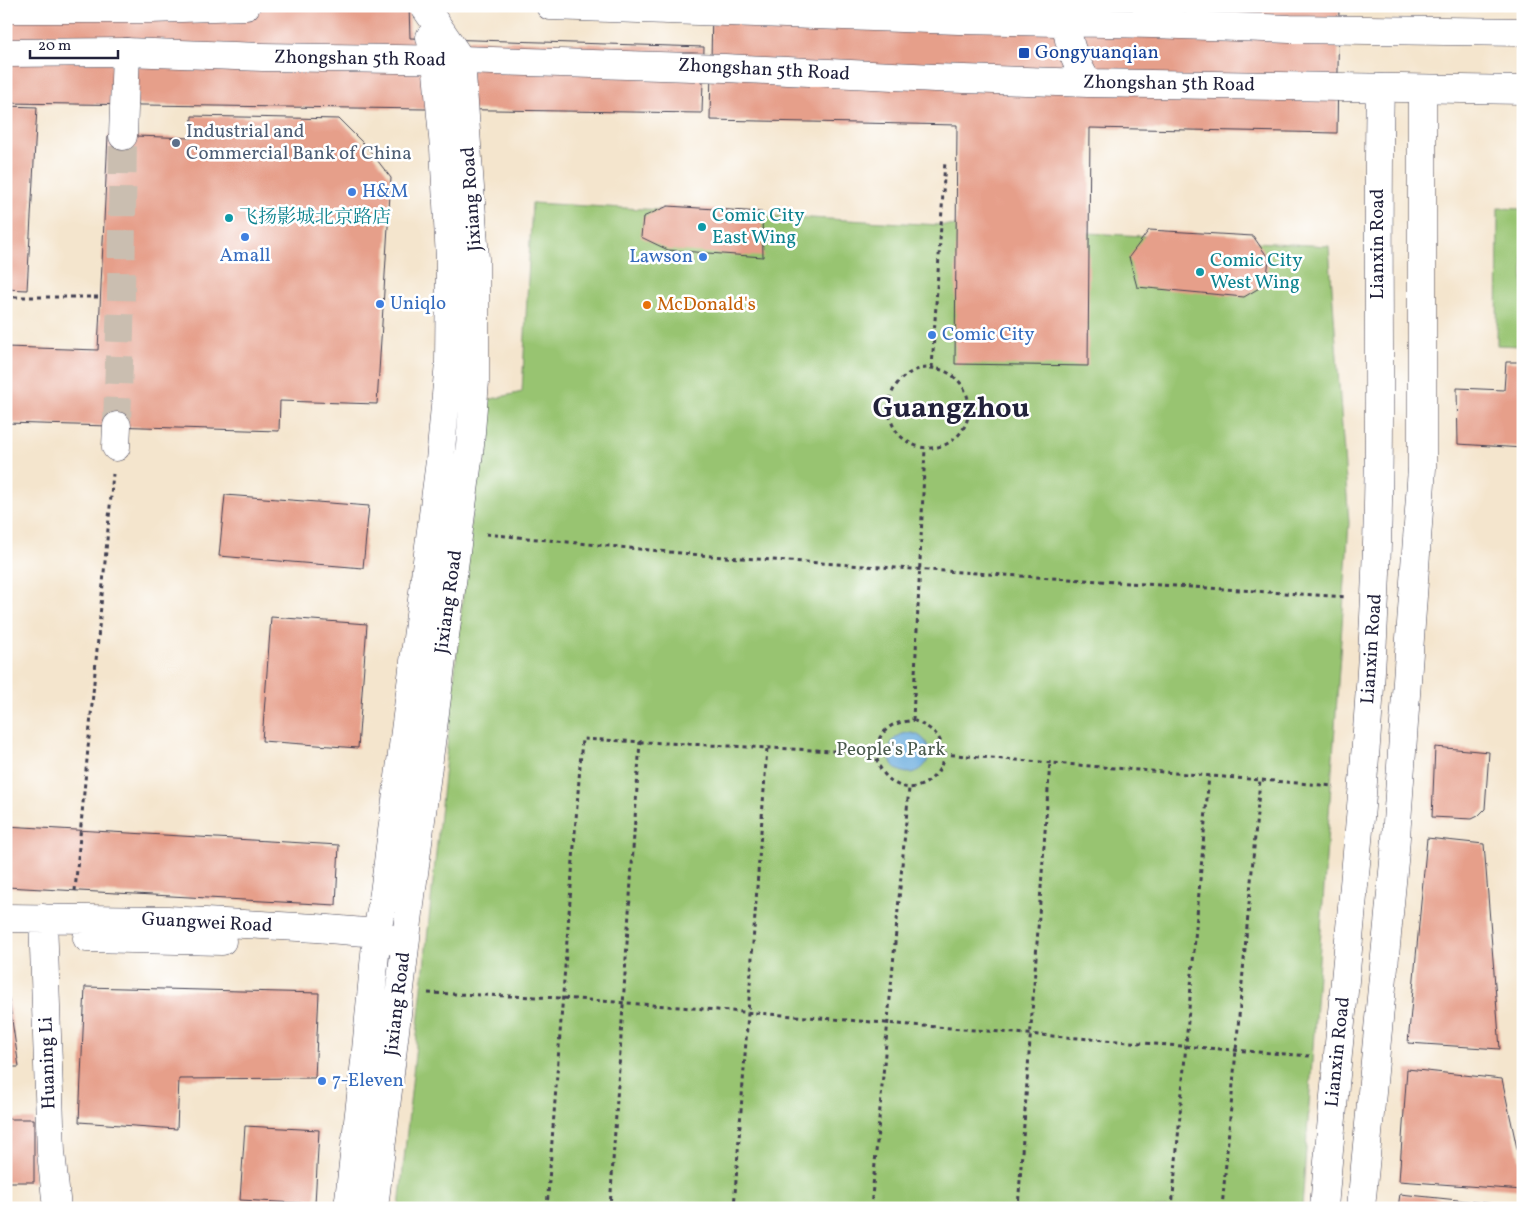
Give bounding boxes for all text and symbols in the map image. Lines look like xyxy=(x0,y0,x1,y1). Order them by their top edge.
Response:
scale bar xyxy=(30,28,118,60)
text: 20 m xyxy=(38,36,71,57)
place label: Gongyuanqian xyxy=(1035,40,1159,66)
street label: Zhongshan 5th Road xyxy=(274,44,446,74)
marker: Gongyuanqian xyxy=(1017,46,1031,60)
street label: Zhongshan 5th Road xyxy=(677,53,851,87)
street label: Zhongshan 5th Road xyxy=(1083,69,1255,99)
place label: Industrial and Commercial Bank of China xyxy=(186,119,412,167)
marker: Industrial and Commercial Bank of China xyxy=(170,137,182,149)
street label: Jixiang Road xyxy=(455,146,489,252)
place label: H&M xyxy=(362,179,408,205)
marker: H&M xyxy=(346,186,358,198)
street label: Lianxin Road xyxy=(1365,189,1391,299)
place label: Comic City East Wing xyxy=(712,203,804,251)
place label: 飞扬影城北京路店 xyxy=(239,205,391,231)
marker: 飞扬影城北京路店 xyxy=(223,212,235,224)
marker: Comic City East Wing xyxy=(696,221,708,233)
marker: Amall xyxy=(239,231,251,243)
place label: Amall xyxy=(219,243,271,269)
place label: Lawson xyxy=(629,244,693,270)
place label: Comic City West Wing xyxy=(1210,248,1302,296)
marker: Lawson xyxy=(697,251,709,263)
marker: Comic City West Wing xyxy=(1194,266,1206,278)
place label: Uniqlo xyxy=(390,291,446,317)
place label: McDonald's xyxy=(657,292,756,318)
marker: Uniqlo xyxy=(374,298,386,310)
marker: McDonald's xyxy=(641,299,653,311)
place label: Comic City xyxy=(942,322,1034,348)
marker: Comic City xyxy=(926,329,938,341)
district label: Guangzhou xyxy=(873,389,1029,430)
street label: Jixiang Road xyxy=(429,548,469,656)
street label: Lianxin Road xyxy=(1355,593,1389,705)
park label: People's Park xyxy=(836,737,946,763)
street label: Guangwei Road xyxy=(141,907,273,939)
street label: Jixiang Road xyxy=(379,950,417,1058)
street label: Lianxin Road xyxy=(1319,996,1357,1108)
street label: Huaning Li xyxy=(33,1016,63,1110)
place label: 7-Eleven xyxy=(332,1068,404,1094)
marker: 7-Eleven xyxy=(316,1075,328,1087)

